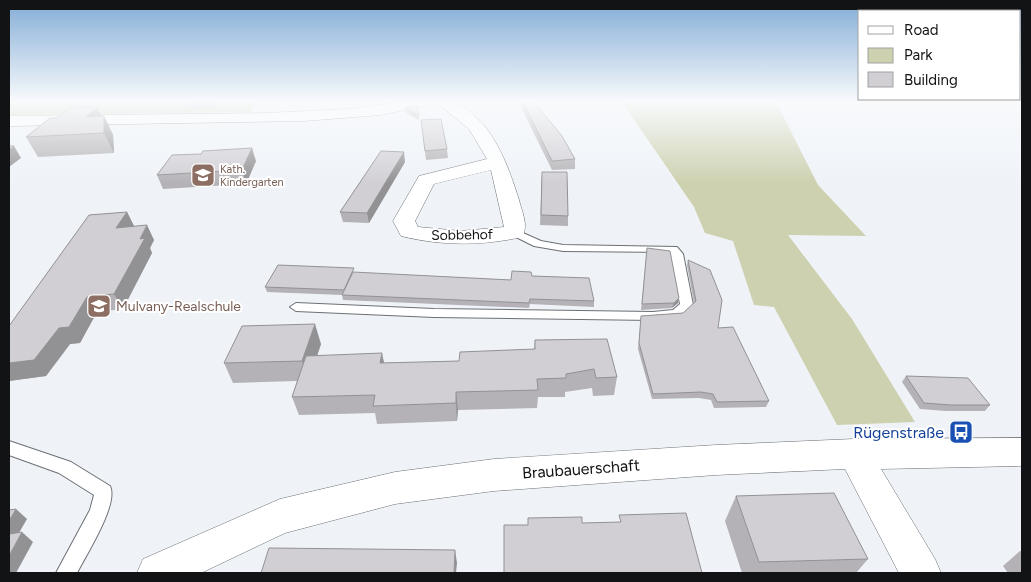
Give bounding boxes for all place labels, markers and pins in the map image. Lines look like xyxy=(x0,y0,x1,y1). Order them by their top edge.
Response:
school or university icon: Kath. Kindergarten xyxy=(190,162,216,188)
place label: Kath. Kindergarten xyxy=(220,163,284,189)
school or university icon: Mulvany-Realschule xyxy=(86,293,112,319)
place label: Mulvany-Realschule xyxy=(116,298,241,315)
bus stop icon: Rügenstraße xyxy=(948,419,974,445)
place label: Rügenstraße xyxy=(853,423,944,442)

